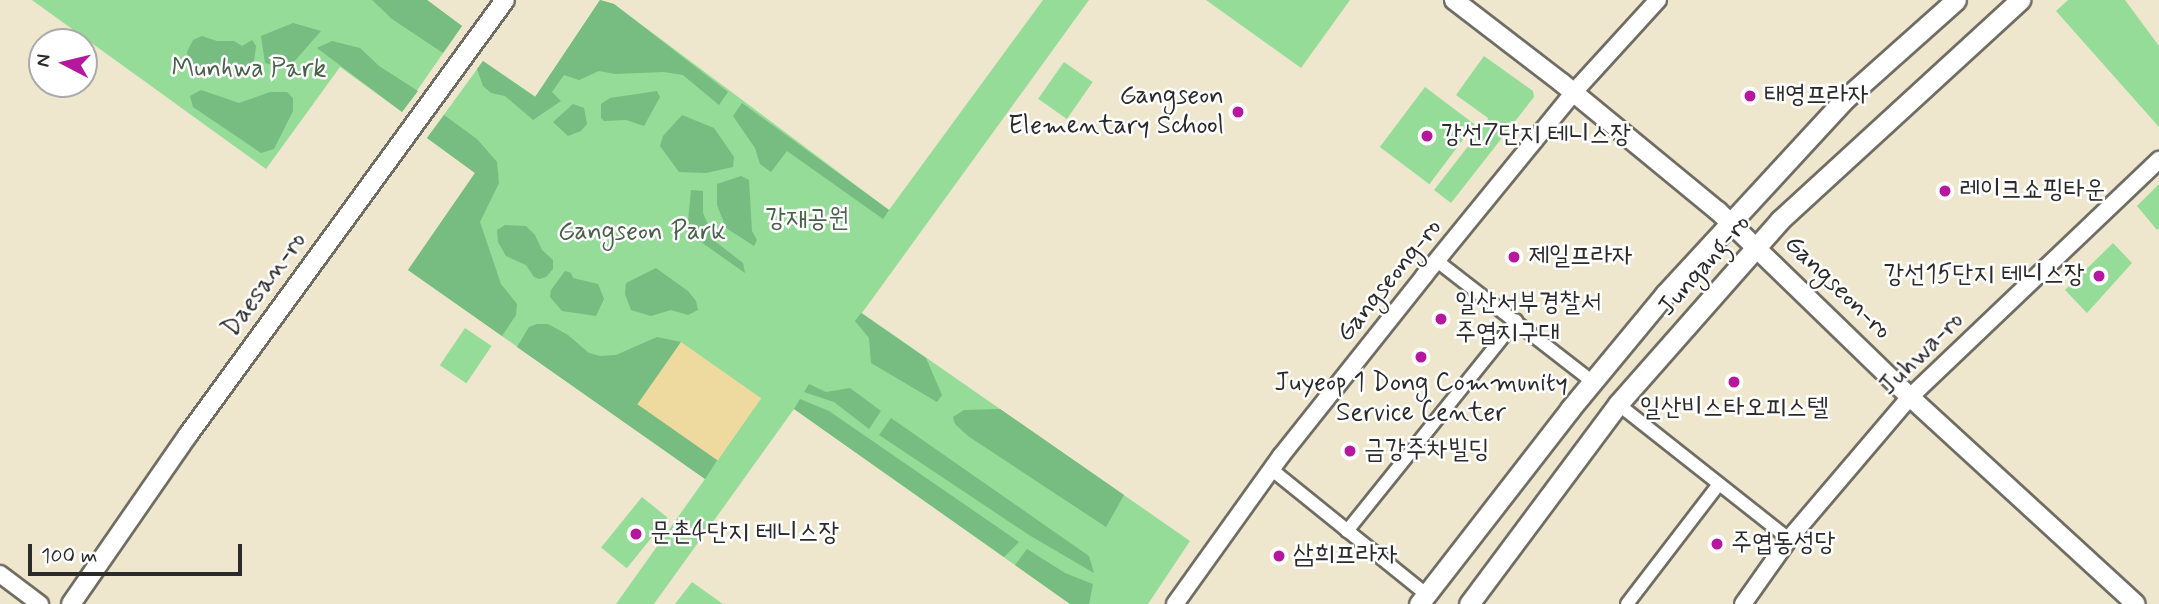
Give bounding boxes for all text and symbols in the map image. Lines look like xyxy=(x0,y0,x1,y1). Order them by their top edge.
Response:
north arrow xyxy=(28,28,98,98)
text: N xyxy=(30,53,57,68)
park label: Munhwa Park xyxy=(174,54,324,86)
place label: 태영프라자 xyxy=(1764,80,1869,112)
place label: Gangseon Elementary School xyxy=(1008,81,1224,142)
marker: 태영프라자 xyxy=(1742,88,1758,104)
marker: Gangseon Elementary School xyxy=(1230,104,1246,120)
place label: 강선7단지 테니스장 xyxy=(1441,120,1631,152)
marker: 강선7단지 테니스장 xyxy=(1419,128,1435,144)
place label: 레이크쇼핑타운 xyxy=(1959,175,2105,207)
marker: 레이크쇼핑타운 xyxy=(1937,183,1953,199)
park label: 강재공원 xyxy=(765,204,849,236)
street label: Jungang-ro xyxy=(1652,209,1758,323)
street label: Gangseong-ro xyxy=(1331,213,1449,349)
park label: Gangseon Park xyxy=(560,217,724,249)
street label: Daesan-ro xyxy=(216,226,314,344)
street label: Gangseon-ro xyxy=(1777,229,1897,347)
place label: 제일프라자 xyxy=(1528,241,1633,273)
marker: 제일프라자 xyxy=(1506,249,1522,265)
place label: 강선15단지 테니스장 xyxy=(1883,260,2085,292)
marker: 강선15단지 테니스장 xyxy=(2091,268,2107,284)
place label: 일산서부경찰서 주엽지구대 xyxy=(1455,288,1601,350)
street label: Juhwa-ro xyxy=(1873,305,1971,403)
marker: 일산서부경찰서 주엽지구대 xyxy=(1433,311,1449,327)
marker: Juyeop 1 Dong Community Service Center xyxy=(1413,349,1429,365)
place label: Juyeop 1 Dong Community Service Center xyxy=(1274,368,1568,430)
marker: 일산비스타오피스텔 xyxy=(1726,374,1742,390)
place label: 일산비스타오피스텔 xyxy=(1640,393,1828,425)
place label: 금강주차빌딩 xyxy=(1364,435,1490,467)
marker: 금강주차빌딩 xyxy=(1342,443,1358,459)
place label: 문촌4단지 테니스장 xyxy=(650,518,840,550)
marker: 문촌4단지 테니스장 xyxy=(628,526,644,542)
place label: 주엽동성당 xyxy=(1731,528,1836,560)
scale bar xyxy=(32,530,245,574)
marker: 주엽동성당 xyxy=(1709,536,1725,552)
place label: 삼희프라자 xyxy=(1293,540,1398,572)
text: 100 m xyxy=(41,542,97,570)
marker: 삼희프라자 xyxy=(1271,548,1287,564)

